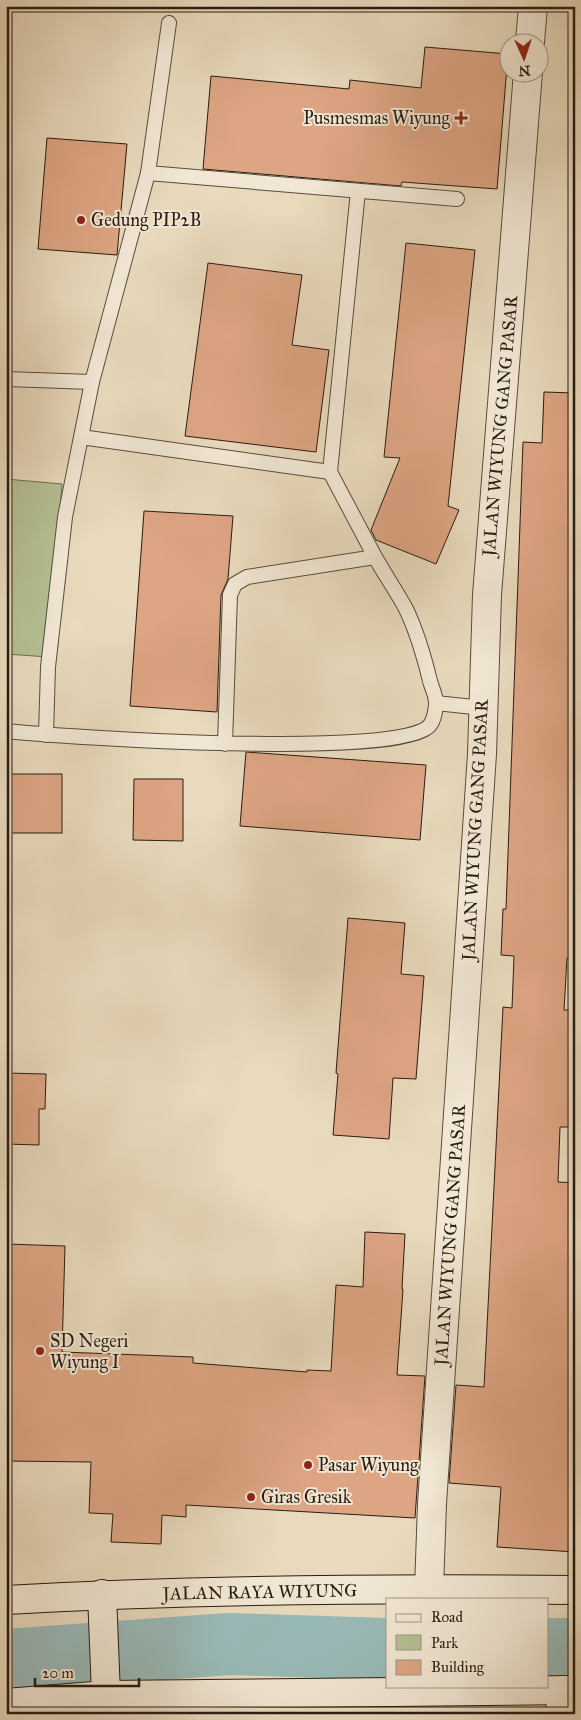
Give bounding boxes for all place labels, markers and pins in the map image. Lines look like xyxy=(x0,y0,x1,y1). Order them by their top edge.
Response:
place label: Pusmesmas Wiyung xyxy=(303,107,451,130)
marker: Pusmesmas Wiyung xyxy=(454,111,468,125)
place label: Gedung PIP2B xyxy=(91,209,201,232)
marker: Gedung PIP2B xyxy=(75,214,87,226)
place label: SD Negeri Wiyung I xyxy=(50,1330,129,1374)
marker: SD Negeri Wiyung I xyxy=(34,1345,46,1357)
place label: Pasar Wiyung xyxy=(318,1454,419,1477)
marker: Pasar Wiyung xyxy=(302,1459,314,1471)
place label: Giras Gresik xyxy=(261,1486,352,1508)
marker: Giras Gresik xyxy=(245,1491,257,1503)

